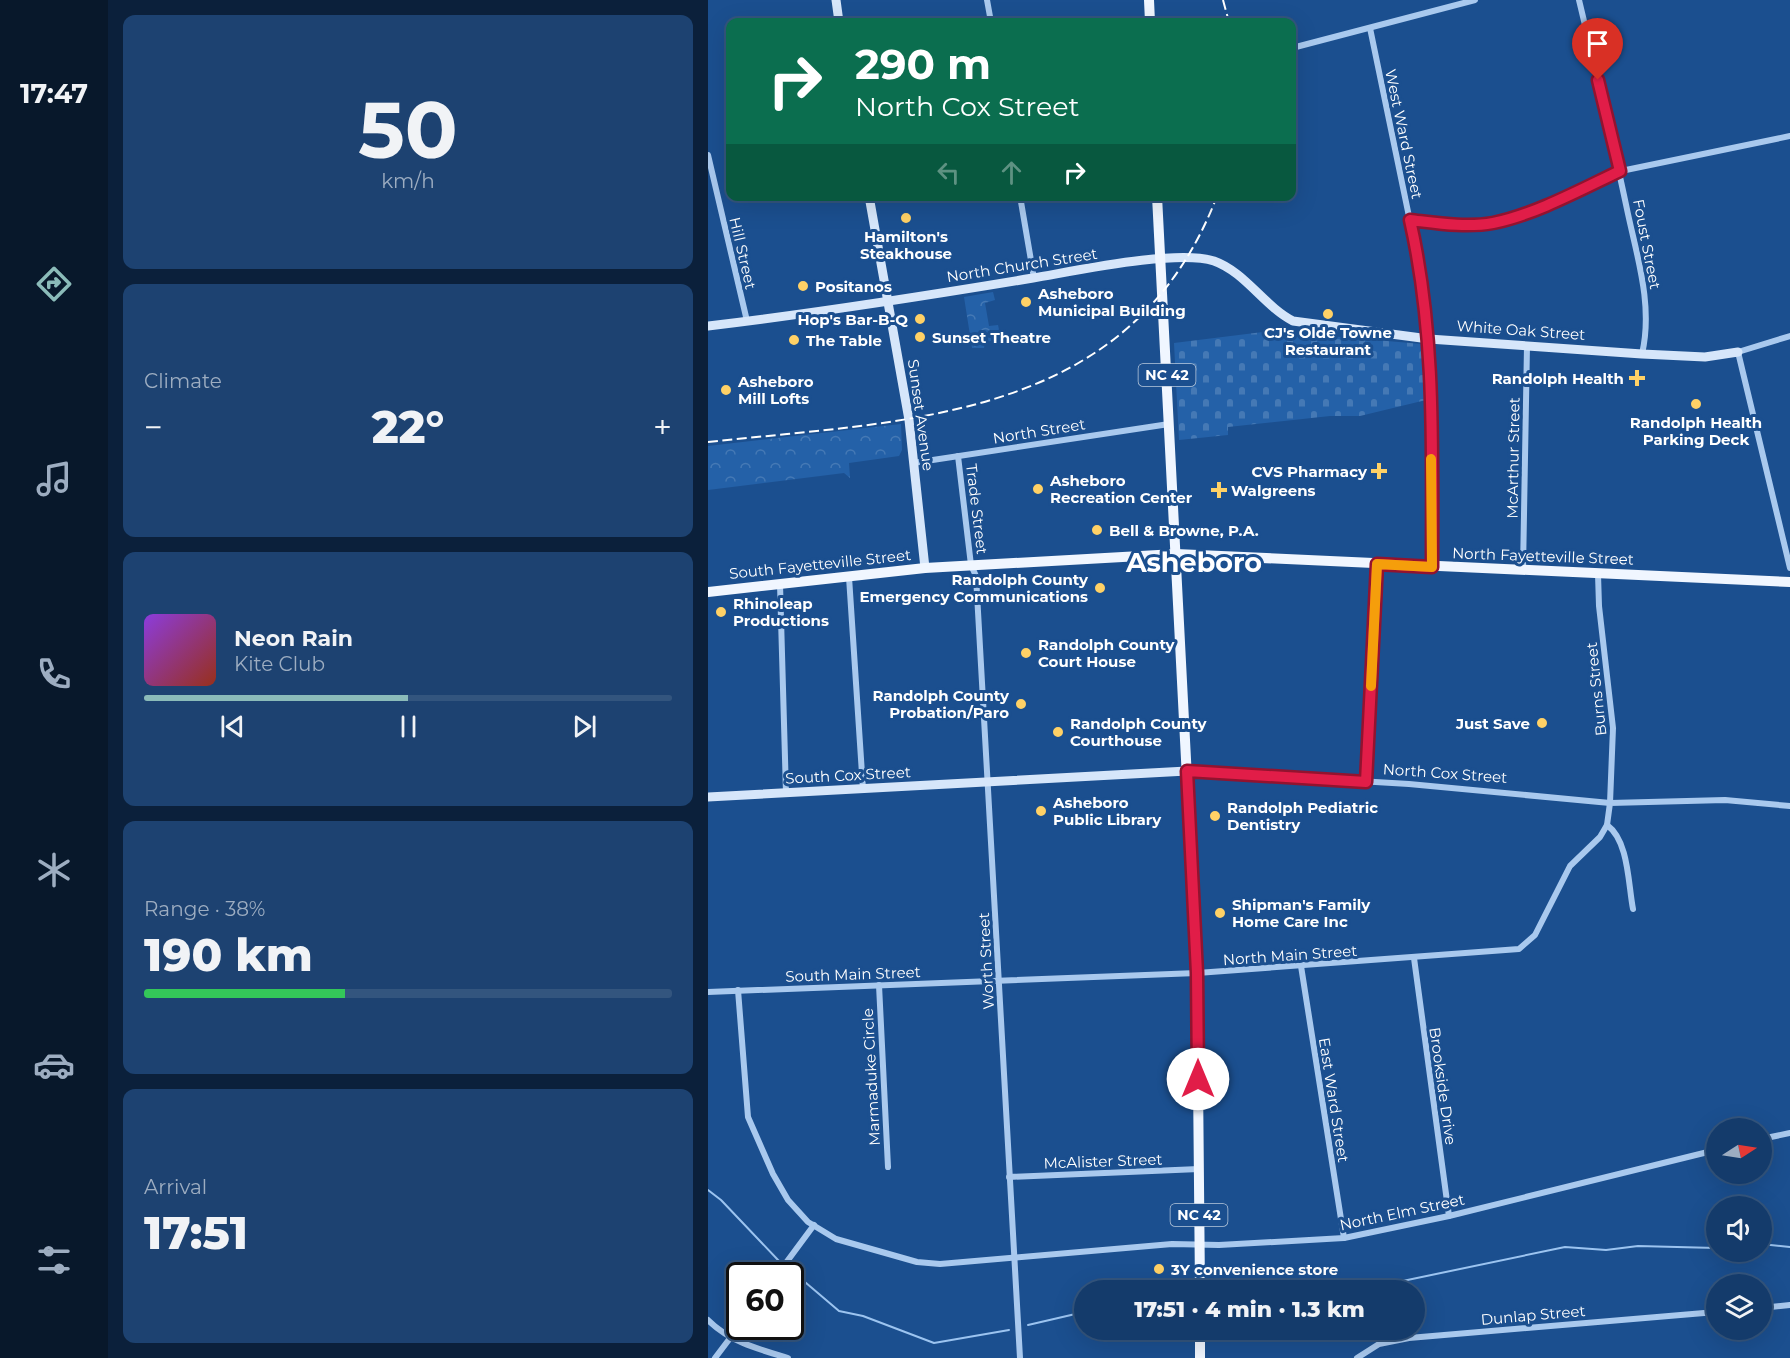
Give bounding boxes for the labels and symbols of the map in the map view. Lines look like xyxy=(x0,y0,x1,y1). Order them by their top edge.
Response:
pin xyxy=(1572,18,1623,80)
street label: West Ward Street xyxy=(1381,67,1427,201)
street label: Foust Street xyxy=(1629,197,1665,291)
marker: Hamilton's Steakhouse xyxy=(899,211,913,225)
street label: Hill Street xyxy=(725,215,761,291)
place label: Hamilton's Steakhouse xyxy=(860,227,952,263)
street label: North Church Street xyxy=(945,244,1099,286)
place label: Positanos xyxy=(815,277,892,296)
marker: Positanos xyxy=(796,279,810,293)
place label: Asheboro Municipal Building xyxy=(1037,284,1186,320)
marker: Asheboro Municipal Building xyxy=(1019,295,1033,309)
marker: CJ's Olde Towne Restaurant xyxy=(1321,307,1335,321)
place label: Hop's Bar-B-Q xyxy=(797,310,908,329)
marker: Hop's Bar-B-Q xyxy=(913,312,927,326)
street label: White Oak Street xyxy=(1456,316,1586,344)
place label: CJ's Olde Towne Restaurant xyxy=(1264,323,1392,359)
place label: Sunset Theatre xyxy=(932,328,1051,347)
marker: Sunset Theatre xyxy=(913,330,927,344)
place label: The Table xyxy=(806,331,882,350)
marker: The Table xyxy=(787,333,801,347)
street label: Sunset Avenue xyxy=(904,358,938,472)
road number: NC 42 xyxy=(1138,364,1196,386)
place label: Randolph Health xyxy=(1492,369,1624,388)
marker: Randolph Health xyxy=(1628,369,1646,387)
place label: Asheboro Mill Lofts xyxy=(737,372,814,408)
marker: Asheboro Mill Lofts xyxy=(719,383,733,397)
street label: McArthur Street xyxy=(1502,397,1524,519)
marker: Randolph Health Parking Deck xyxy=(1689,397,1703,411)
place label: Randolph Health Parking Deck xyxy=(1630,413,1762,449)
street label: North Street xyxy=(991,414,1087,448)
place label: CVS Pharmacy xyxy=(1252,462,1368,481)
street label: Trade Street xyxy=(962,463,992,555)
marker: CVS Pharmacy xyxy=(1372,464,1386,478)
place label: Asheboro Recreation Center xyxy=(1049,471,1193,507)
place label: Walgreens xyxy=(1231,481,1316,500)
marker: Asheboro Recreation Center xyxy=(1031,482,1045,496)
marker: Walgreens xyxy=(1212,483,1226,497)
place label: Bell & Browne, P.A. xyxy=(1109,521,1259,540)
marker: Bell & Browne, P.A. xyxy=(1090,523,1104,537)
street label: North Fayetteville Street xyxy=(1452,543,1634,569)
street label: South Fayetteville Street xyxy=(728,545,912,583)
district label: Asheboro xyxy=(1125,546,1262,579)
place label: Randolph County Emergency Communications xyxy=(859,570,1089,606)
marker: Randolph County Emergency Communications xyxy=(1093,581,1107,595)
place label: Rhinoleap Productions xyxy=(733,594,829,630)
marker: Rhinoleap Productions xyxy=(714,605,728,619)
place label: Randolph County Court House xyxy=(1038,635,1176,671)
street label: Burns Street xyxy=(1582,641,1610,737)
marker: Randolph County Court House xyxy=(1019,646,1033,660)
place label: Randolph County Probation/Paro xyxy=(872,686,1010,722)
marker: Randolph County Probation/Paro xyxy=(1014,697,1028,711)
place label: Randolph County Courthouse xyxy=(1070,714,1208,750)
place label: Just Save xyxy=(1455,714,1530,733)
marker: Just Save xyxy=(1535,716,1549,730)
marker: Randolph County Courthouse xyxy=(1051,725,1065,739)
street label: North Cox Street xyxy=(1382,759,1508,787)
street label: South Cox Street xyxy=(785,762,911,788)
place label: Asheboro Public Library xyxy=(1052,793,1162,829)
place label: Randolph Pediatric Dentistry xyxy=(1227,798,1378,834)
marker: Asheboro Public Library xyxy=(1034,804,1048,818)
marker: Randolph Pediatric Dentistry xyxy=(1208,809,1222,823)
place label: Shipman's Family Home Care Inc xyxy=(1232,895,1371,931)
marker: Shipman's Family Home Care Inc xyxy=(1213,906,1227,920)
street label: Worth Street xyxy=(974,912,998,1010)
street label: North Main Street xyxy=(1222,941,1358,969)
street label: South Main Street xyxy=(785,962,921,986)
street label: Marmaduke Circle xyxy=(858,1008,884,1146)
street label: Brookside Drive xyxy=(1425,1026,1461,1146)
street label: East Ward Street xyxy=(1315,1036,1353,1164)
position arrow xyxy=(1166,1047,1230,1111)
north arrow xyxy=(1706,1118,1772,1184)
street label: McAlister Street xyxy=(1043,1149,1163,1173)
street label: North Elm Street xyxy=(1338,1189,1466,1235)
road number: NC 42 xyxy=(1170,1204,1228,1226)
place label: 3Y convenience store xyxy=(1170,1260,1338,1279)
speed limit sign: 60 xyxy=(726,1262,804,1340)
marker: 3Y convenience store xyxy=(1152,1262,1166,1276)
street label: Dunlap Street xyxy=(1480,1301,1586,1329)

